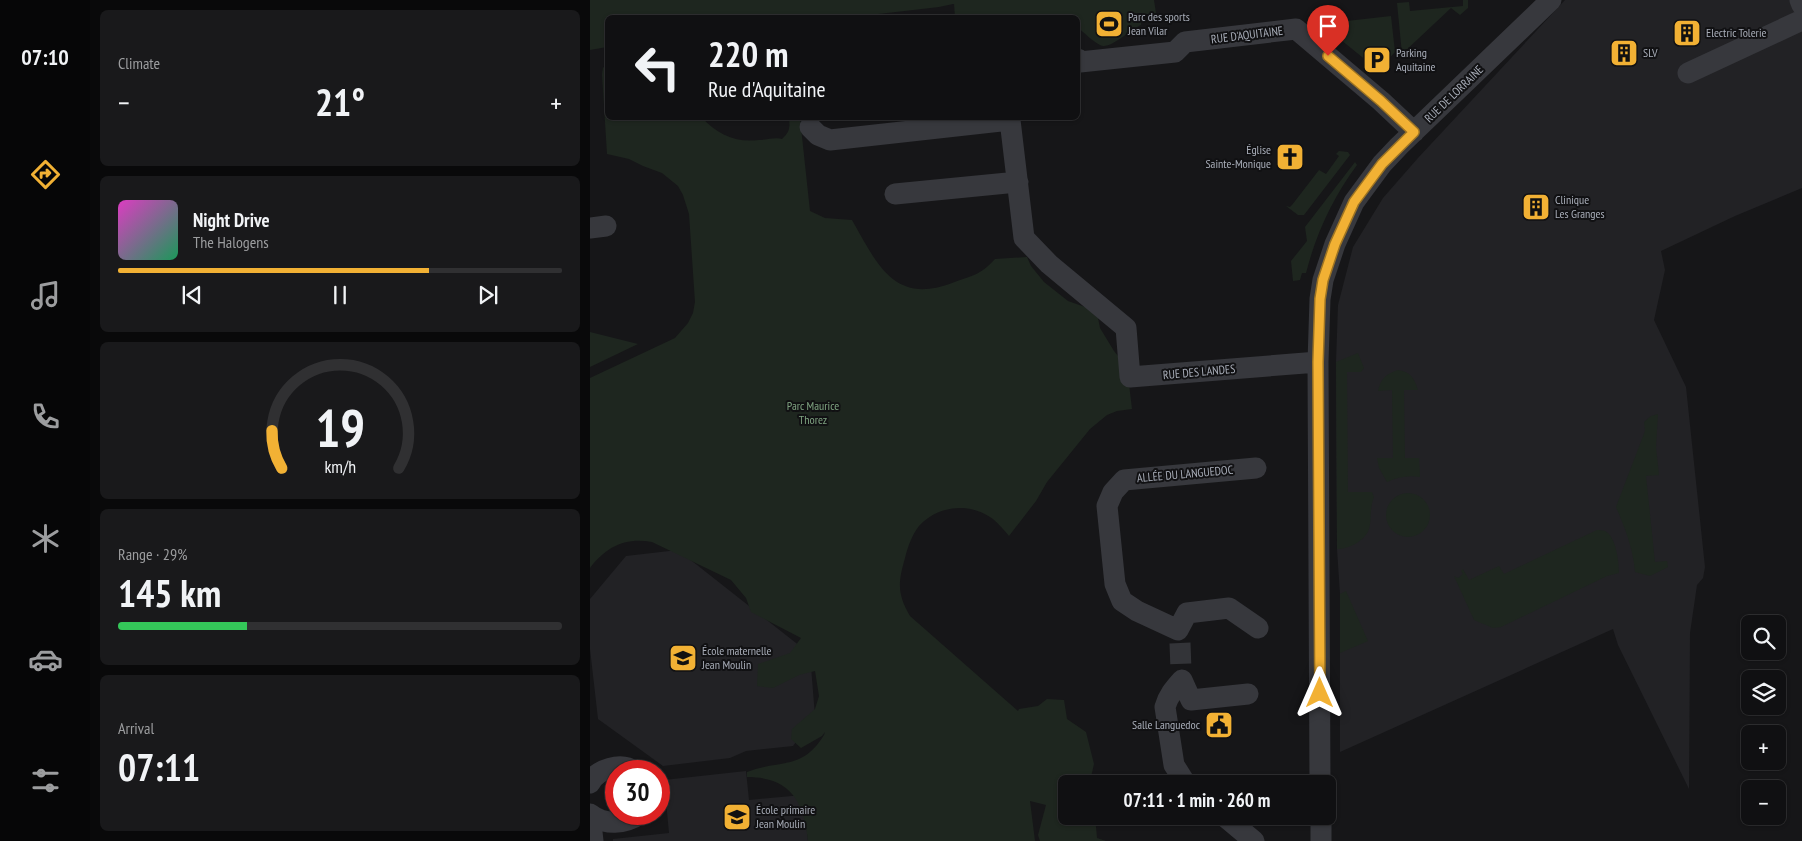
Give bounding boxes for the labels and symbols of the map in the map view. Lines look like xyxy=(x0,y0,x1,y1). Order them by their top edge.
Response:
pin xyxy=(1307,5,1349,56)
sports icon: Parc des sports Jean Vilar xyxy=(1094,9,1124,39)
place label: Parc des sports Jean Vilar xyxy=(1127,9,1190,38)
building icon: Electric Tolerie xyxy=(1672,18,1702,48)
street label: RUE D'AQUITAINE xyxy=(1210,23,1284,46)
place label: Electric Tolerie xyxy=(1706,25,1767,40)
building icon: SLV xyxy=(1609,38,1639,68)
parking icon: Parking Aquitaine xyxy=(1362,45,1392,75)
place label: Parking Aquitaine xyxy=(1396,45,1436,74)
place label: SLV xyxy=(1643,45,1658,60)
street label: RUE DE LORRAINE xyxy=(1421,62,1486,125)
place label: Église Sainte-Monique xyxy=(1205,142,1271,171)
church icon: Église Sainte-Monique xyxy=(1275,142,1305,172)
building icon: Clinique Les Granges xyxy=(1521,192,1551,222)
place label: Clinique Les Granges xyxy=(1555,192,1604,221)
street label: RUE DES LANDES xyxy=(1162,361,1236,382)
park label: Parc Maurice Thorez xyxy=(787,398,839,427)
street label: ALLÉE DU LANGUEDOC xyxy=(1136,462,1234,485)
school or university icon: École maternelle Jean Moulin xyxy=(668,643,698,673)
place label: École maternelle Jean Moulin xyxy=(701,643,772,672)
position arrow xyxy=(1293,666,1345,718)
public building icon: Salle Languedoc xyxy=(1204,710,1234,740)
place label: Salle Languedoc xyxy=(1132,717,1201,732)
speed limit sign: 30 xyxy=(605,760,670,825)
school or university icon: École primaire Jean Moulin xyxy=(722,802,752,832)
place label: École primaire Jean Moulin xyxy=(755,802,815,831)

